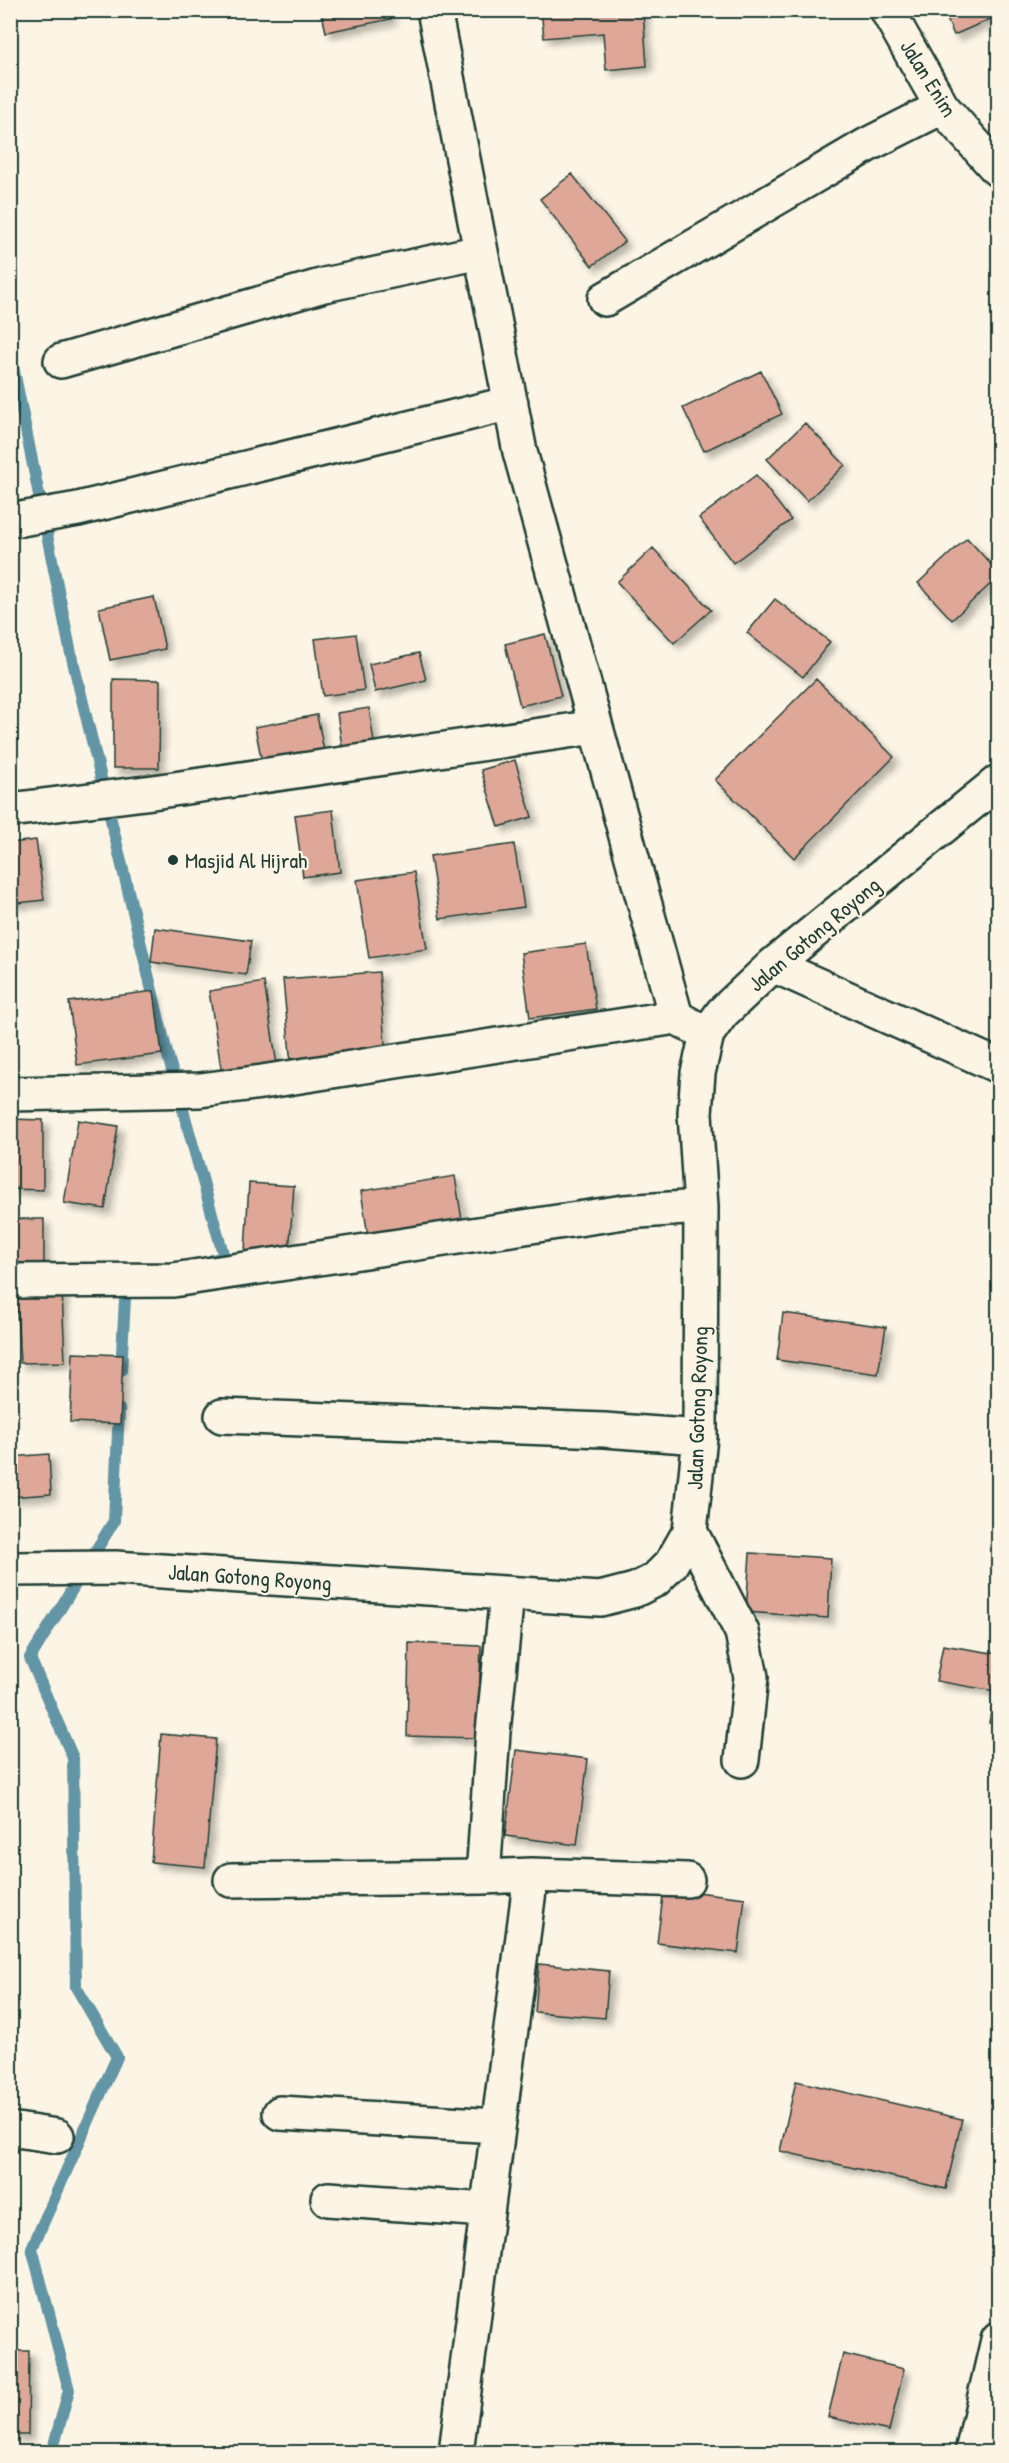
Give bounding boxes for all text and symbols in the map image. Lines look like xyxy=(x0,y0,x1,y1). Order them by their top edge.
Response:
street label: Jalan Enim xyxy=(894,34,964,122)
place label: Masjid Al Hijrah xyxy=(185,845,307,875)
marker: Masjid Al Hijrah xyxy=(166,853,180,867)
street label: Jalan Gotong Royong xyxy=(742,870,886,998)
street label: Jalan Gotong Royong xyxy=(679,1326,715,1490)
street label: Jalan Gotong Royong xyxy=(167,1556,333,1598)

